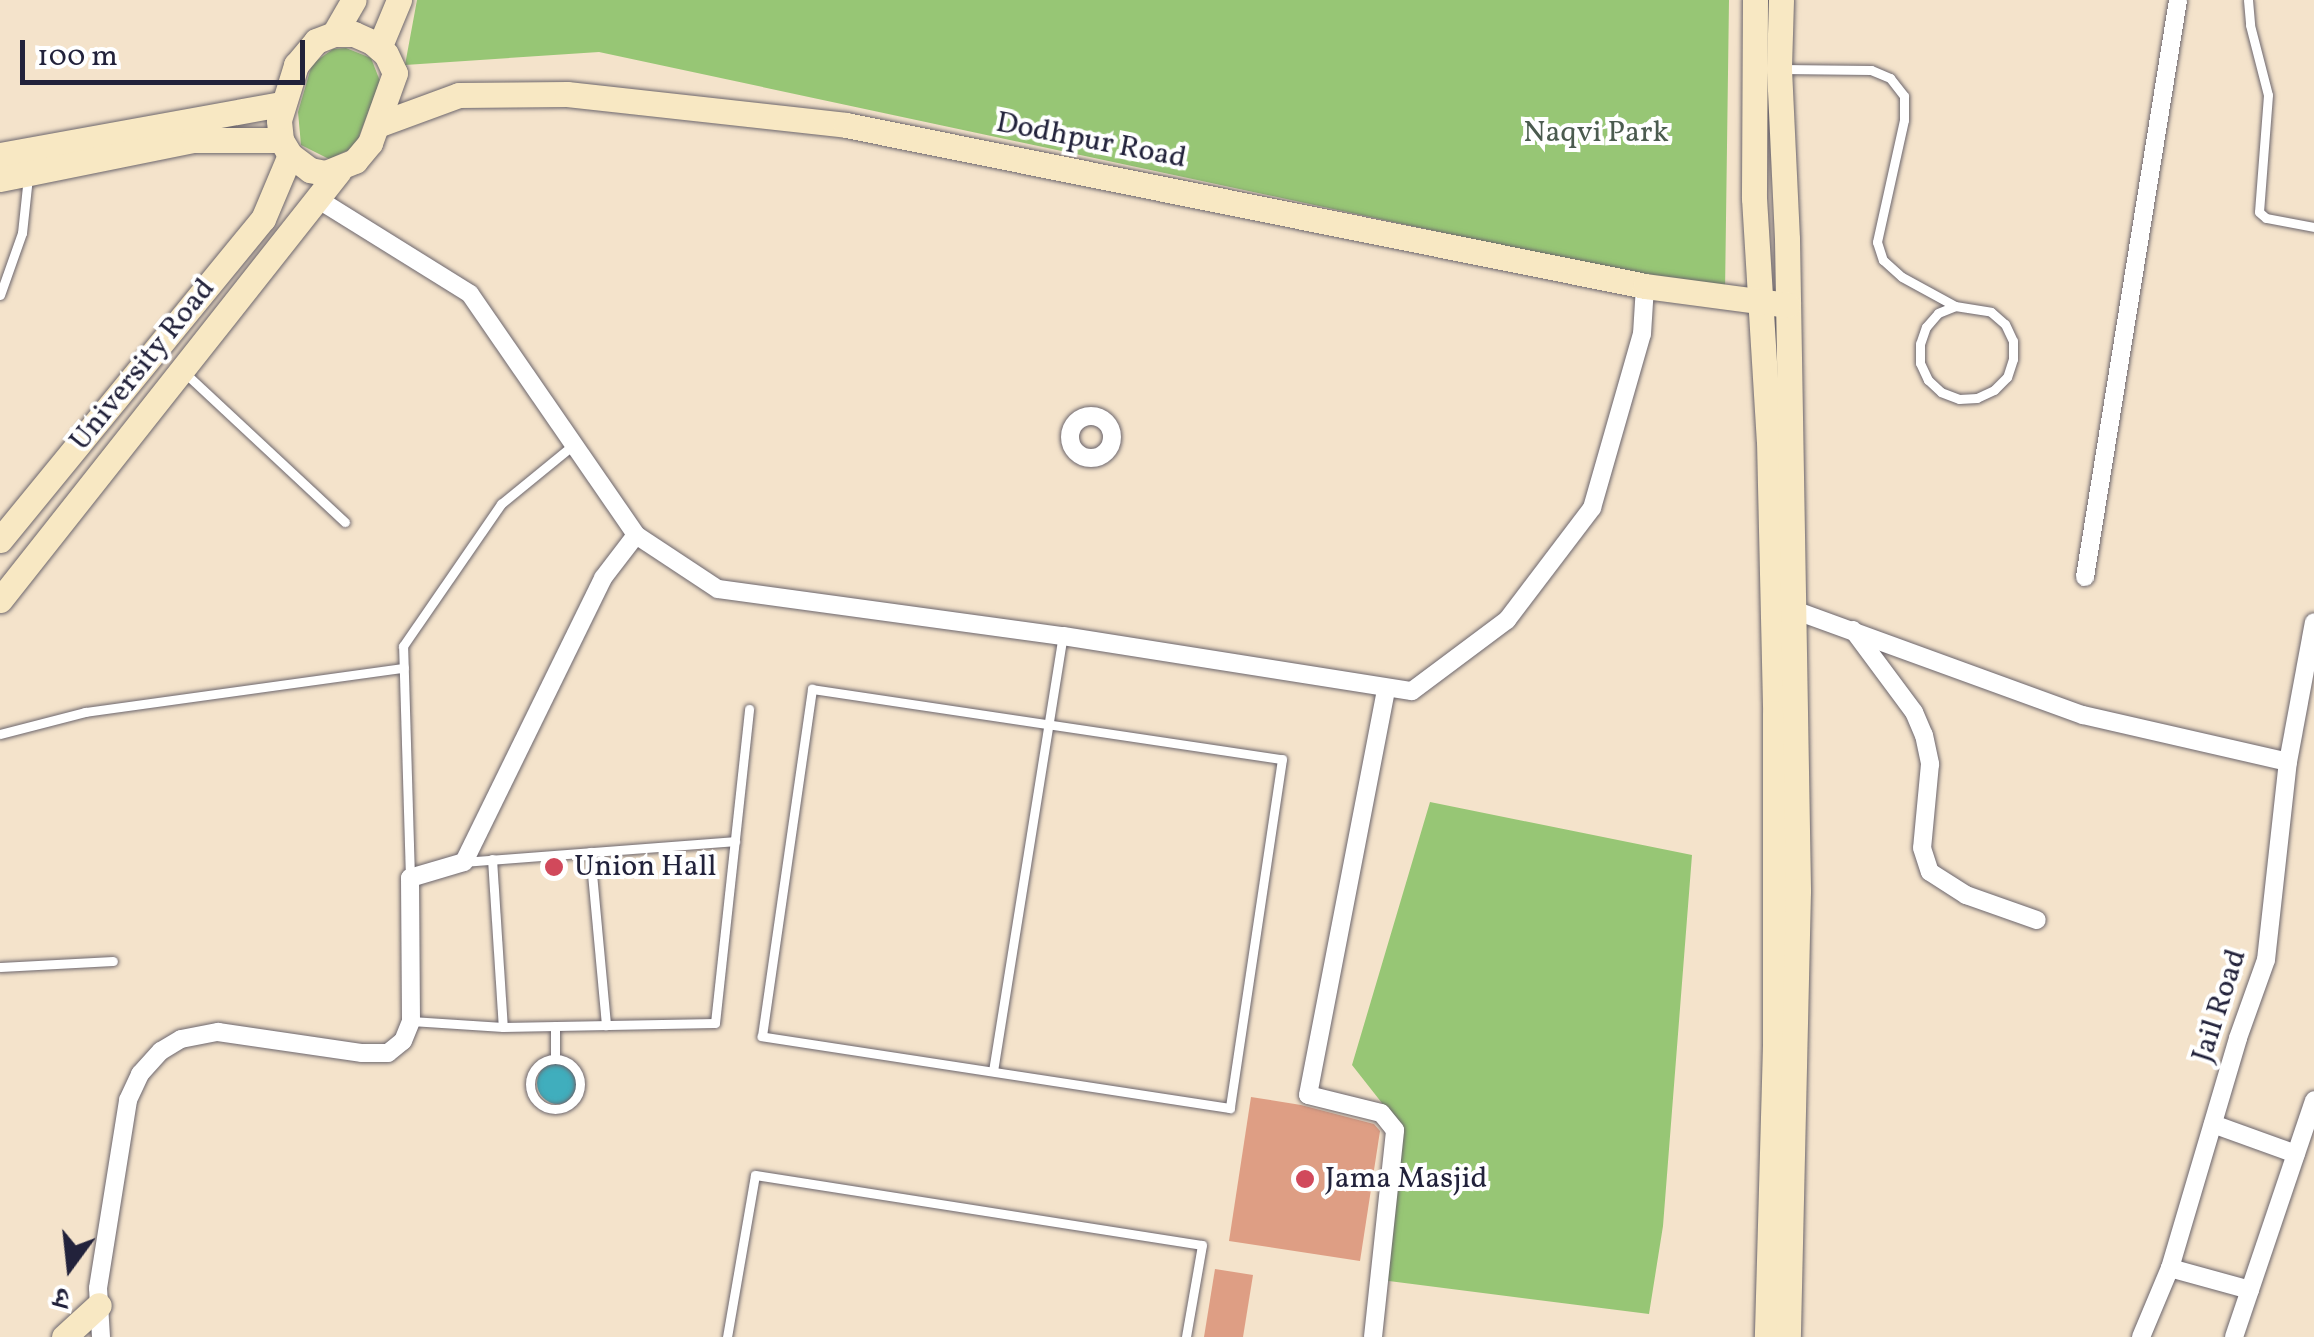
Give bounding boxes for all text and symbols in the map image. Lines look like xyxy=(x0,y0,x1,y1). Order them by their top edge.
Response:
scale bar xyxy=(25,20,310,82)
text: 100 m xyxy=(37,36,118,78)
street label: Dodhpur Road xyxy=(993,105,1189,177)
park label: Naqvi Park xyxy=(1523,115,1669,151)
street label: University Road xyxy=(62,271,224,459)
place label: Union Hall xyxy=(574,849,717,885)
marker: Union Hall xyxy=(543,856,565,878)
street label: Jail Road xyxy=(2185,945,2255,1067)
place label: Jama Masjid xyxy=(1325,1161,1487,1197)
marker: Jama Masjid xyxy=(1294,1168,1316,1190)
north arrow xyxy=(20,1217,120,1317)
text: उ xyxy=(50,1276,74,1317)

